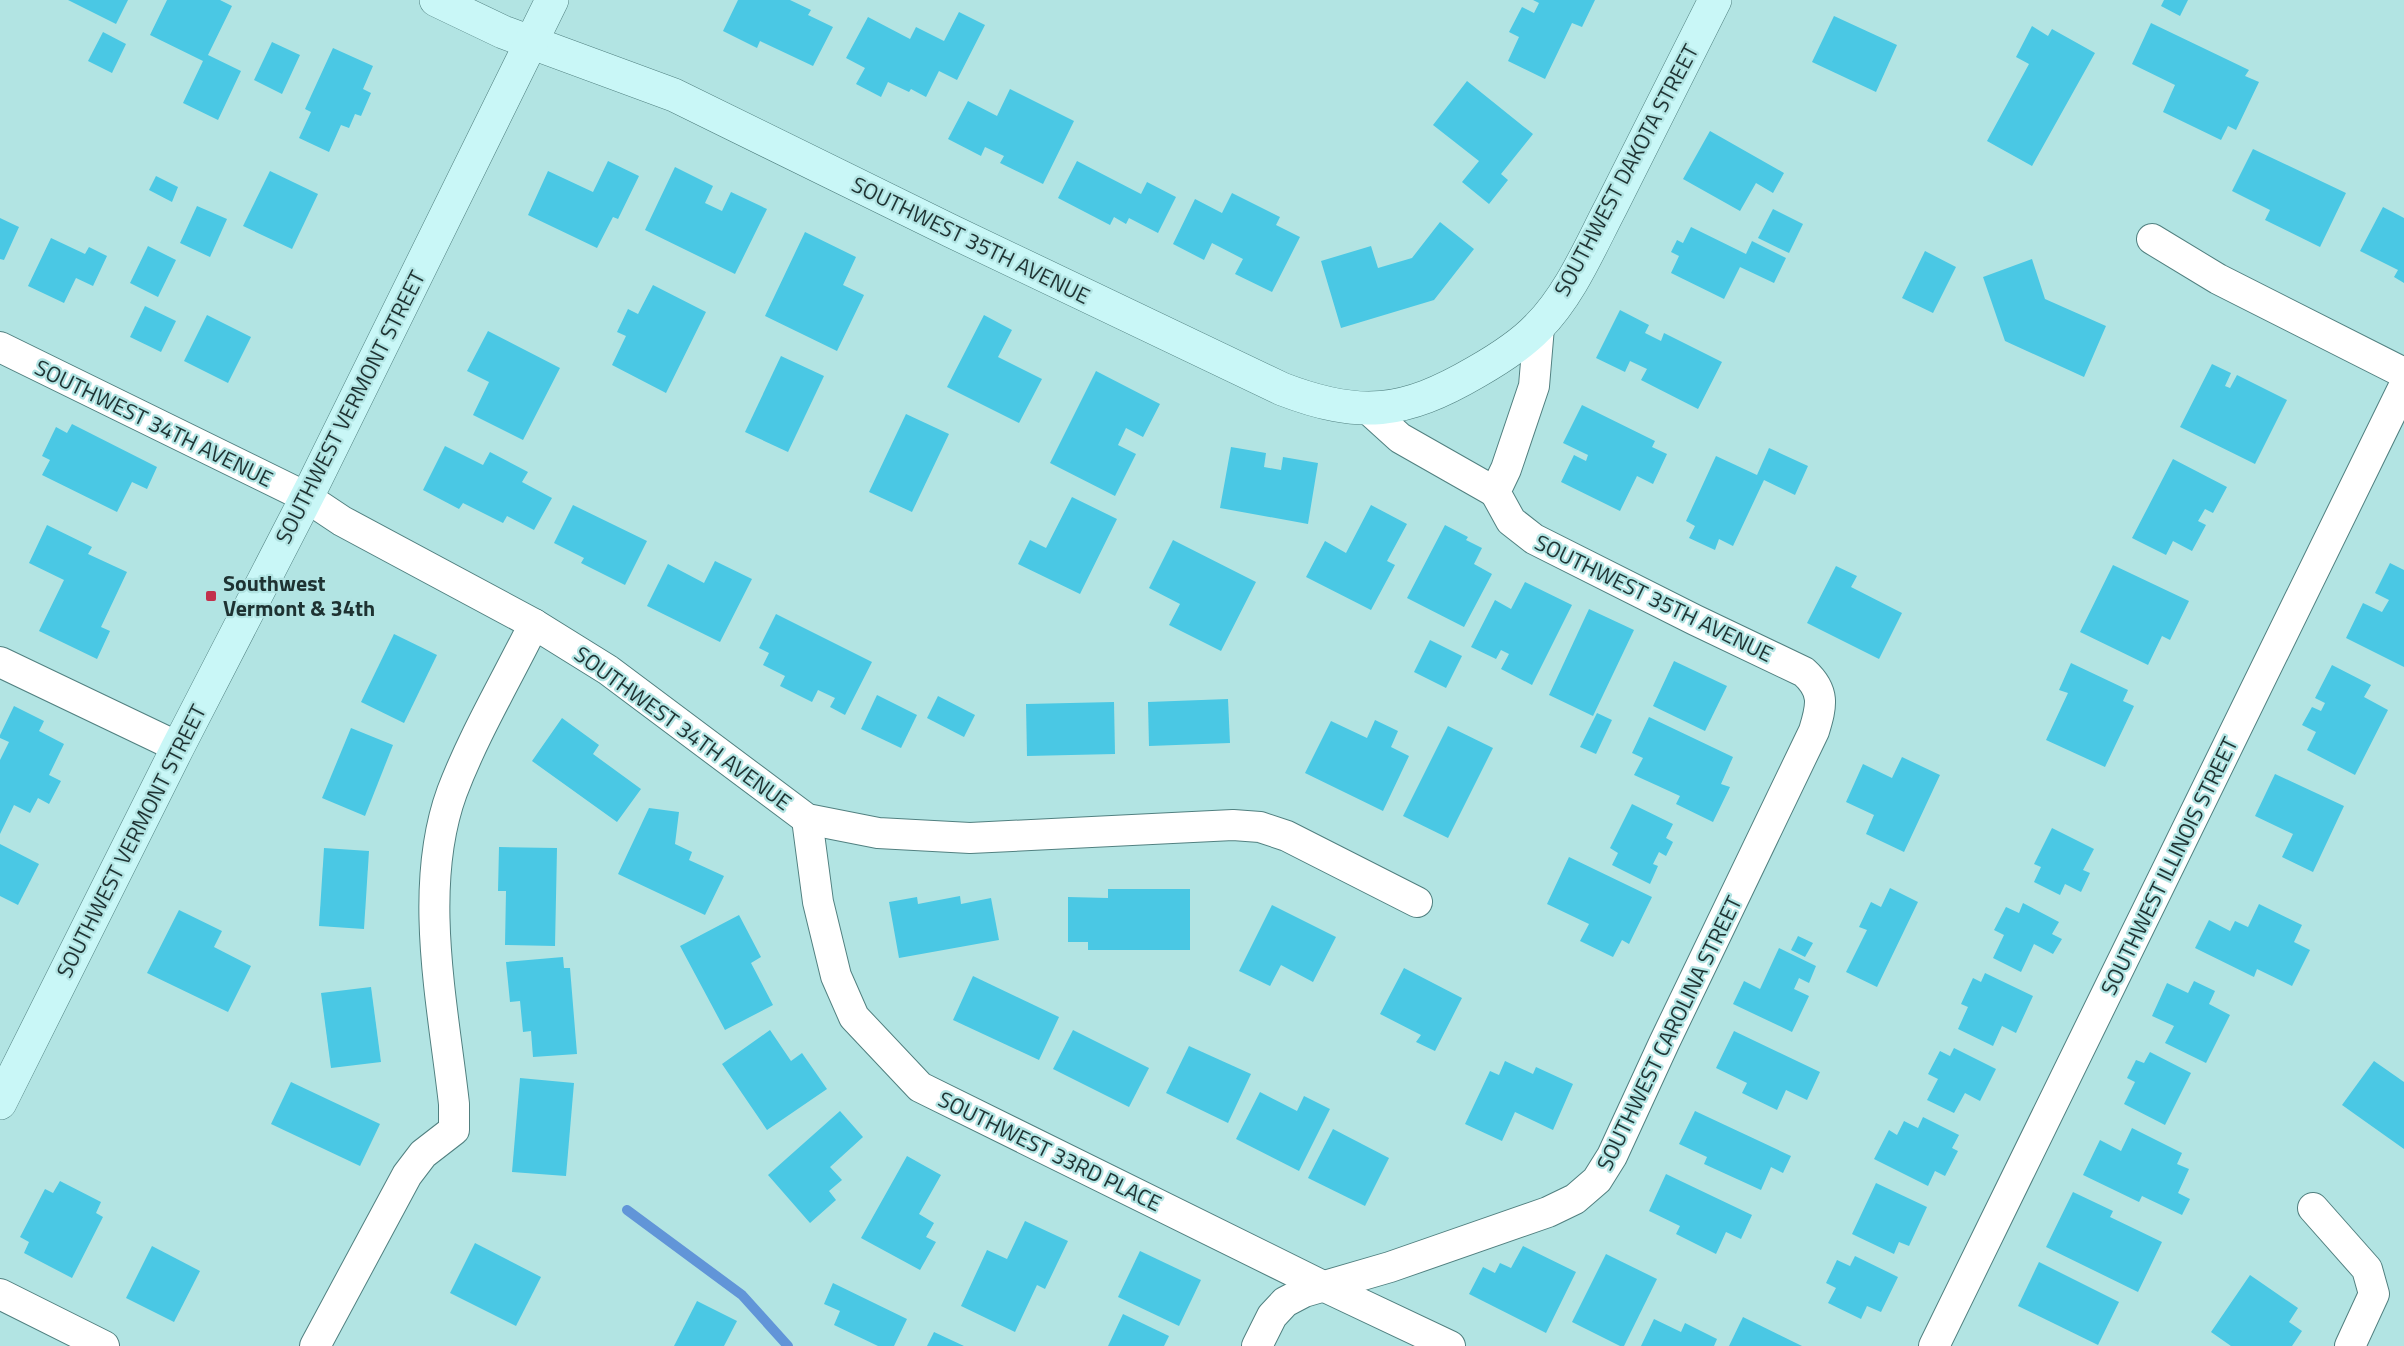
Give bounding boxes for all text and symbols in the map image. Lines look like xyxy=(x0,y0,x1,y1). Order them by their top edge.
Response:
street label: SOUTHWEST DAKOTA STREET xyxy=(1545,37,1707,302)
street label: SOUTHWEST 35TH AVENUE xyxy=(846,167,1096,313)
street label: SOUTHWEST VERMONT STREET xyxy=(266,264,434,550)
street label: SOUTHWEST 34TH AVENUE xyxy=(29,350,279,496)
street label: SOUTHWEST 35TH AVENUE xyxy=(1529,525,1779,671)
place label: Southwest Vermont & 34th xyxy=(223,566,375,625)
marker: Southwest Vermont & 34th xyxy=(204,589,218,603)
street label: SOUTHWEST 34TH AVENUE xyxy=(567,637,799,819)
street label: SOUTHWEST VERMONT STREET xyxy=(47,698,215,984)
street label: SOUTHWEST ILLINOIS STREET xyxy=(2092,731,2247,1001)
street label: SOUTHWEST CAROLINA STREET xyxy=(1588,890,1751,1176)
street label: SOUTHWEST 33RD PLACE xyxy=(933,1082,1167,1220)

